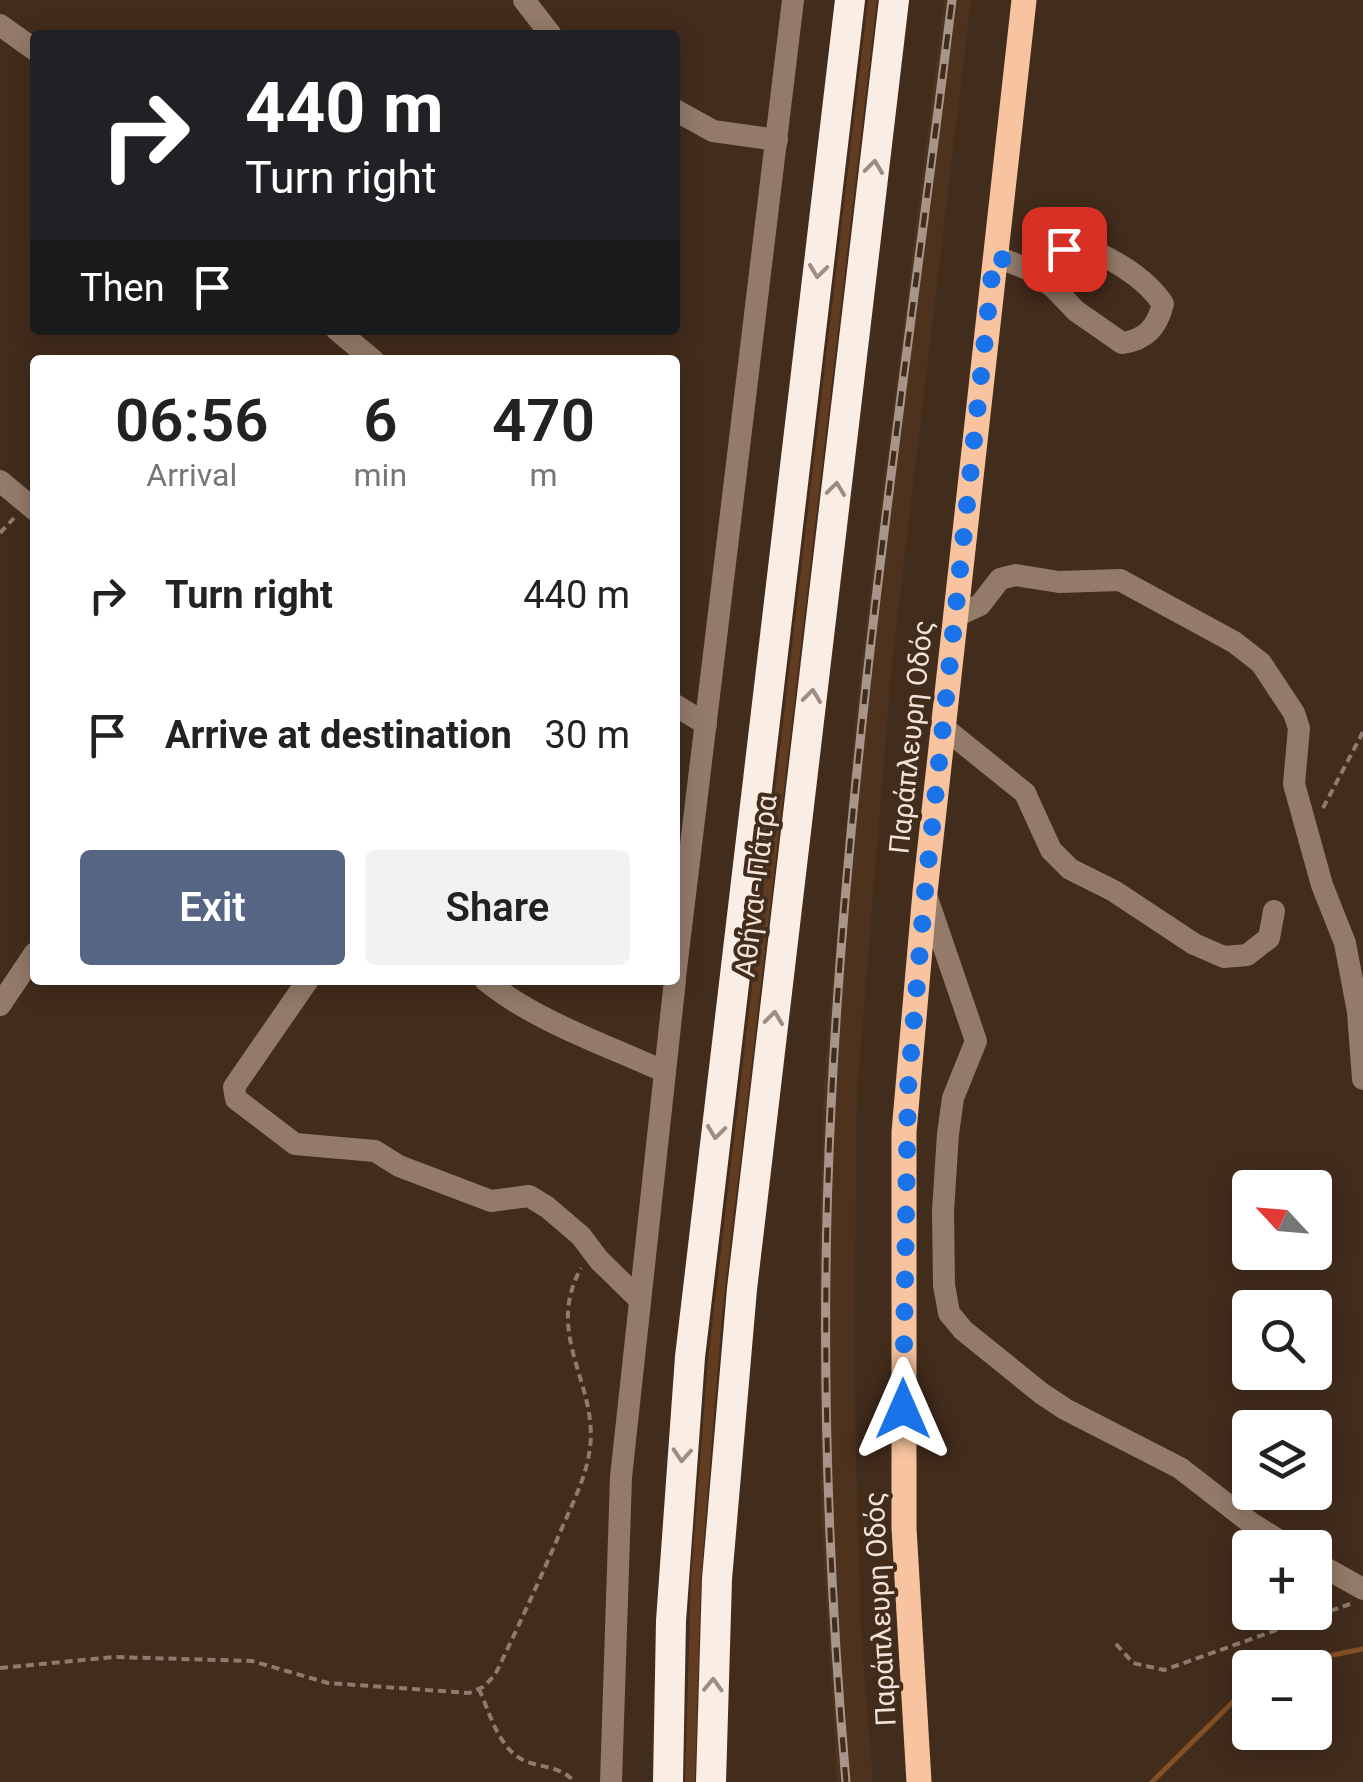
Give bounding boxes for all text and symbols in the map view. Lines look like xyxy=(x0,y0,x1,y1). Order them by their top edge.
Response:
text: 440 m xyxy=(245,67,444,149)
icon: right xyxy=(80,70,210,200)
text: Turn right xyxy=(245,151,437,204)
one-way arrow xyxy=(863,158,884,174)
pin xyxy=(1022,207,1107,292)
icon: arrive xyxy=(1037,222,1092,277)
icon: arrive xyxy=(185,260,240,315)
one-way arrow xyxy=(808,263,829,279)
text: Then xyxy=(80,266,165,310)
text: 06:56 xyxy=(115,385,269,456)
text: 6 xyxy=(363,385,397,456)
text: 470 xyxy=(492,385,595,456)
text: Arrival xyxy=(146,456,237,494)
text: min xyxy=(354,456,407,494)
text: m xyxy=(529,456,558,494)
one-way arrow xyxy=(825,481,846,497)
icon: right xyxy=(80,568,135,623)
text: Turn right xyxy=(165,573,333,617)
text: 440 m xyxy=(523,573,630,617)
street label: Παράπλευρη Οδός xyxy=(882,618,940,856)
one-way arrow xyxy=(801,687,822,703)
icon: arrive xyxy=(80,708,135,763)
text: Arrive at destination xyxy=(165,713,512,757)
text: 30 m xyxy=(545,713,630,757)
street label: Αθήνα - Πάτρα xyxy=(728,793,784,979)
button: Exit xyxy=(80,850,345,965)
button: Share xyxy=(365,850,630,965)
one-way arrow xyxy=(762,1010,783,1027)
one-way arrow xyxy=(706,1124,727,1140)
north arrow xyxy=(1232,1170,1332,1270)
map controls xyxy=(1232,1170,1332,1750)
button: search xyxy=(1232,1290,1332,1390)
position arrow xyxy=(851,1357,955,1461)
button: layers xyxy=(1232,1410,1332,1510)
one-way arrow xyxy=(672,1447,694,1463)
street label: Παράπλευρη Οδός xyxy=(857,1491,903,1727)
button: + xyxy=(1232,1530,1332,1630)
button: − xyxy=(1232,1650,1332,1750)
one-way arrow xyxy=(702,1676,723,1692)

